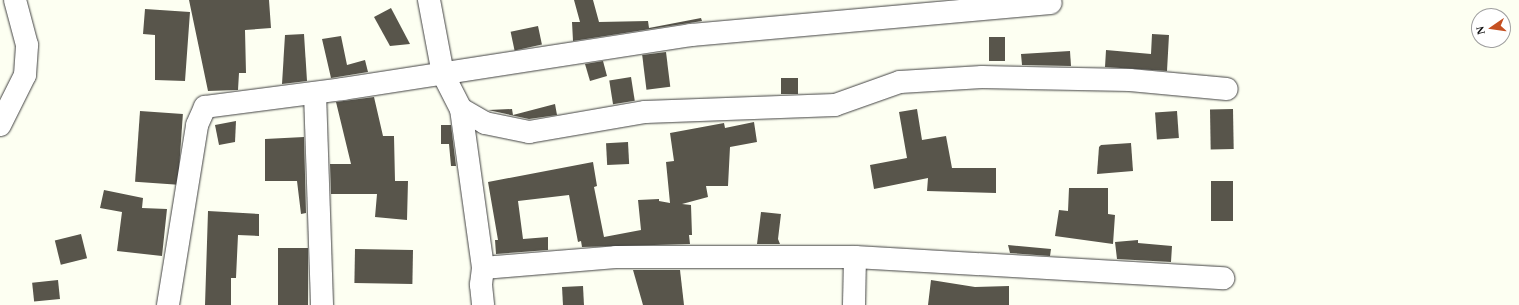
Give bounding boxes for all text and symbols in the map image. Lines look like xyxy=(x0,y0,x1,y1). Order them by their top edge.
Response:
north arrow xyxy=(1471,8,1511,48)
text: N xyxy=(1474,25,1487,36)

